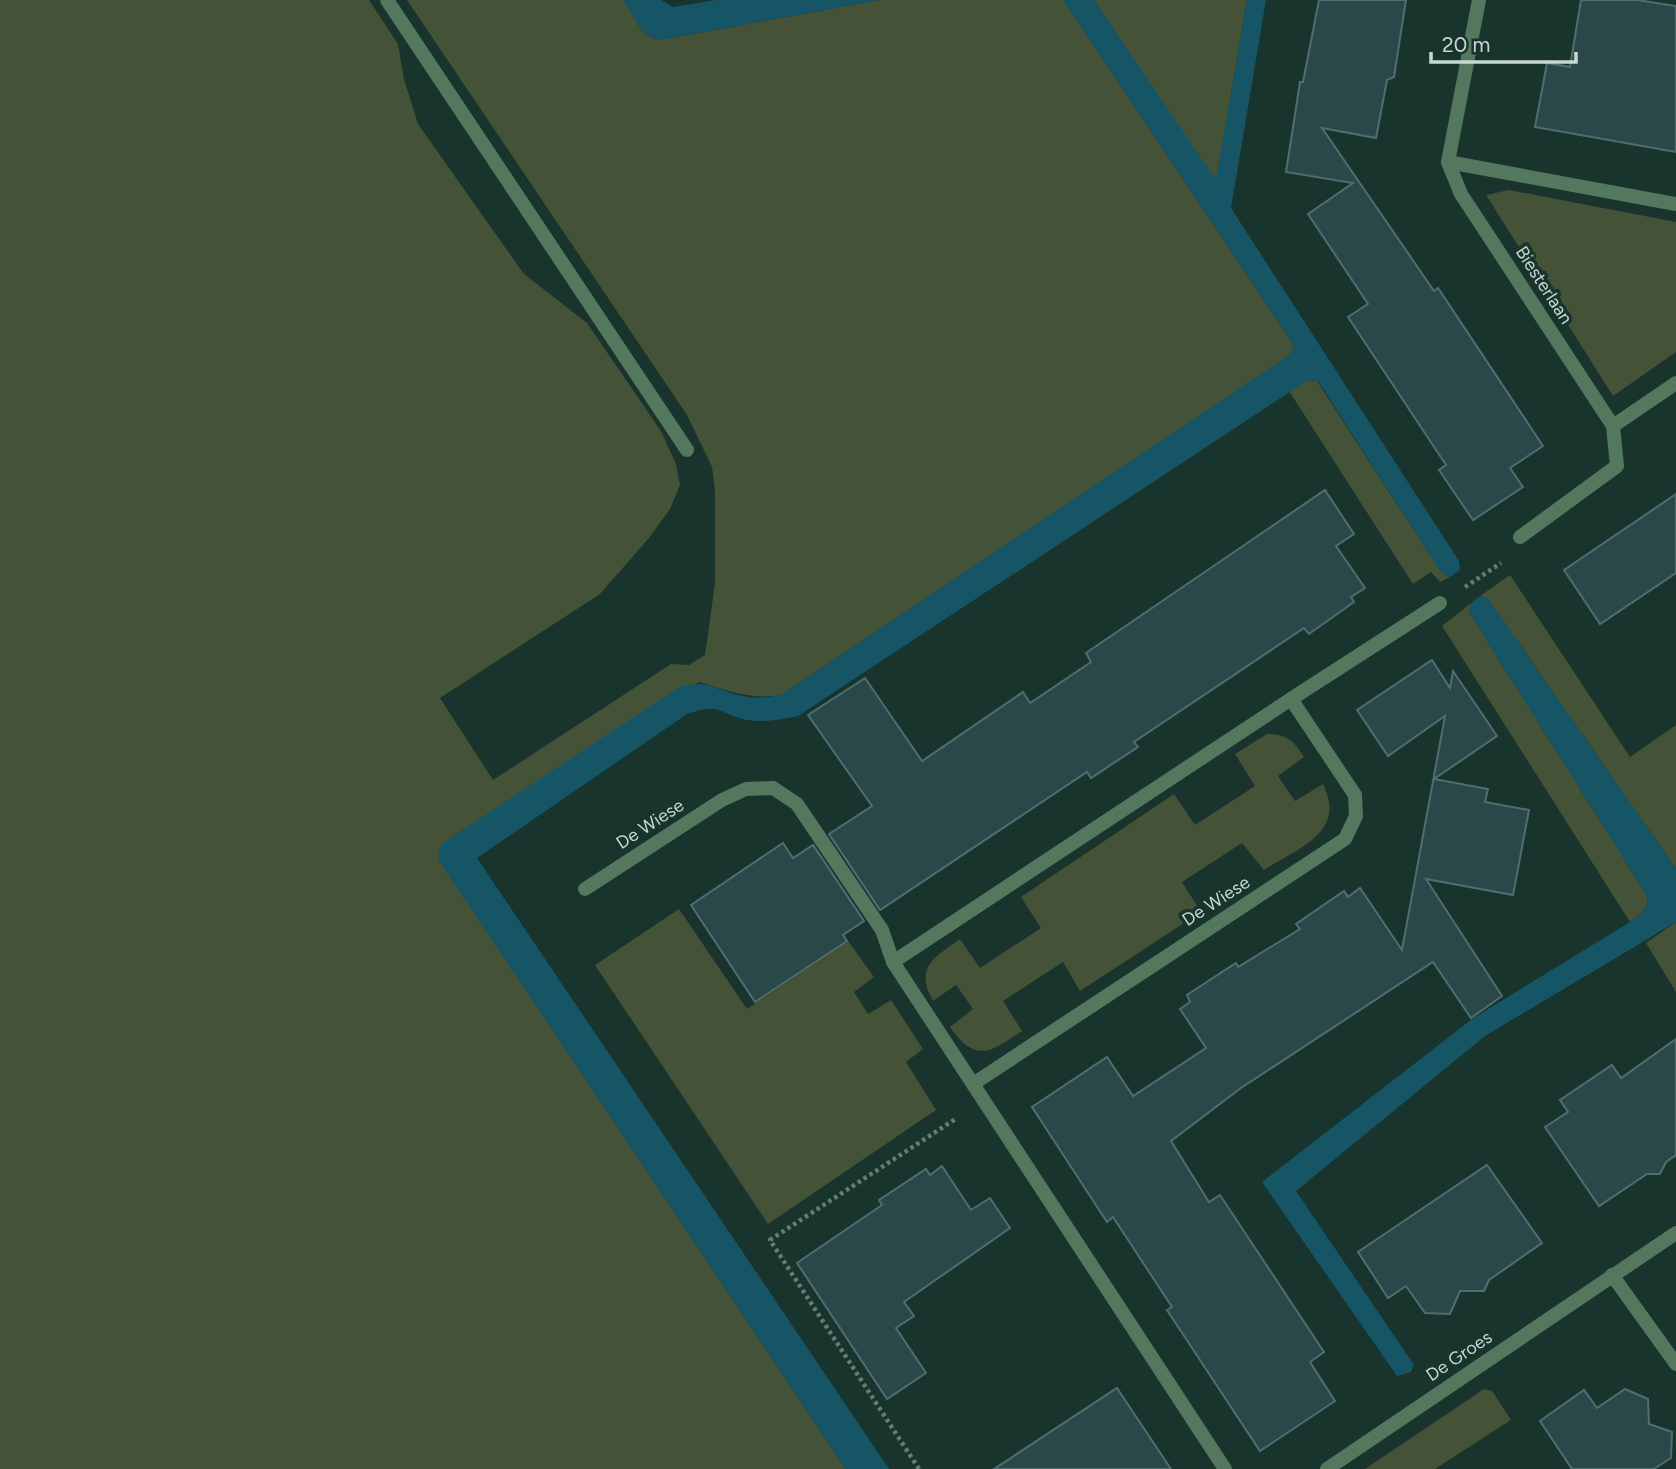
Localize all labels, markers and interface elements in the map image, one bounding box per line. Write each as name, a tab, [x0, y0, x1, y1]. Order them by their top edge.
scale bar	[1431, 21, 1576, 65]
text: 20 m	[1442, 32, 1490, 57]
street label: Biesterlaan	[1511, 242, 1577, 328]
street label: De Wiese	[612, 794, 688, 854]
street label: De Wiese	[1178, 871, 1254, 931]
street label: De Groes	[1422, 1326, 1496, 1386]

